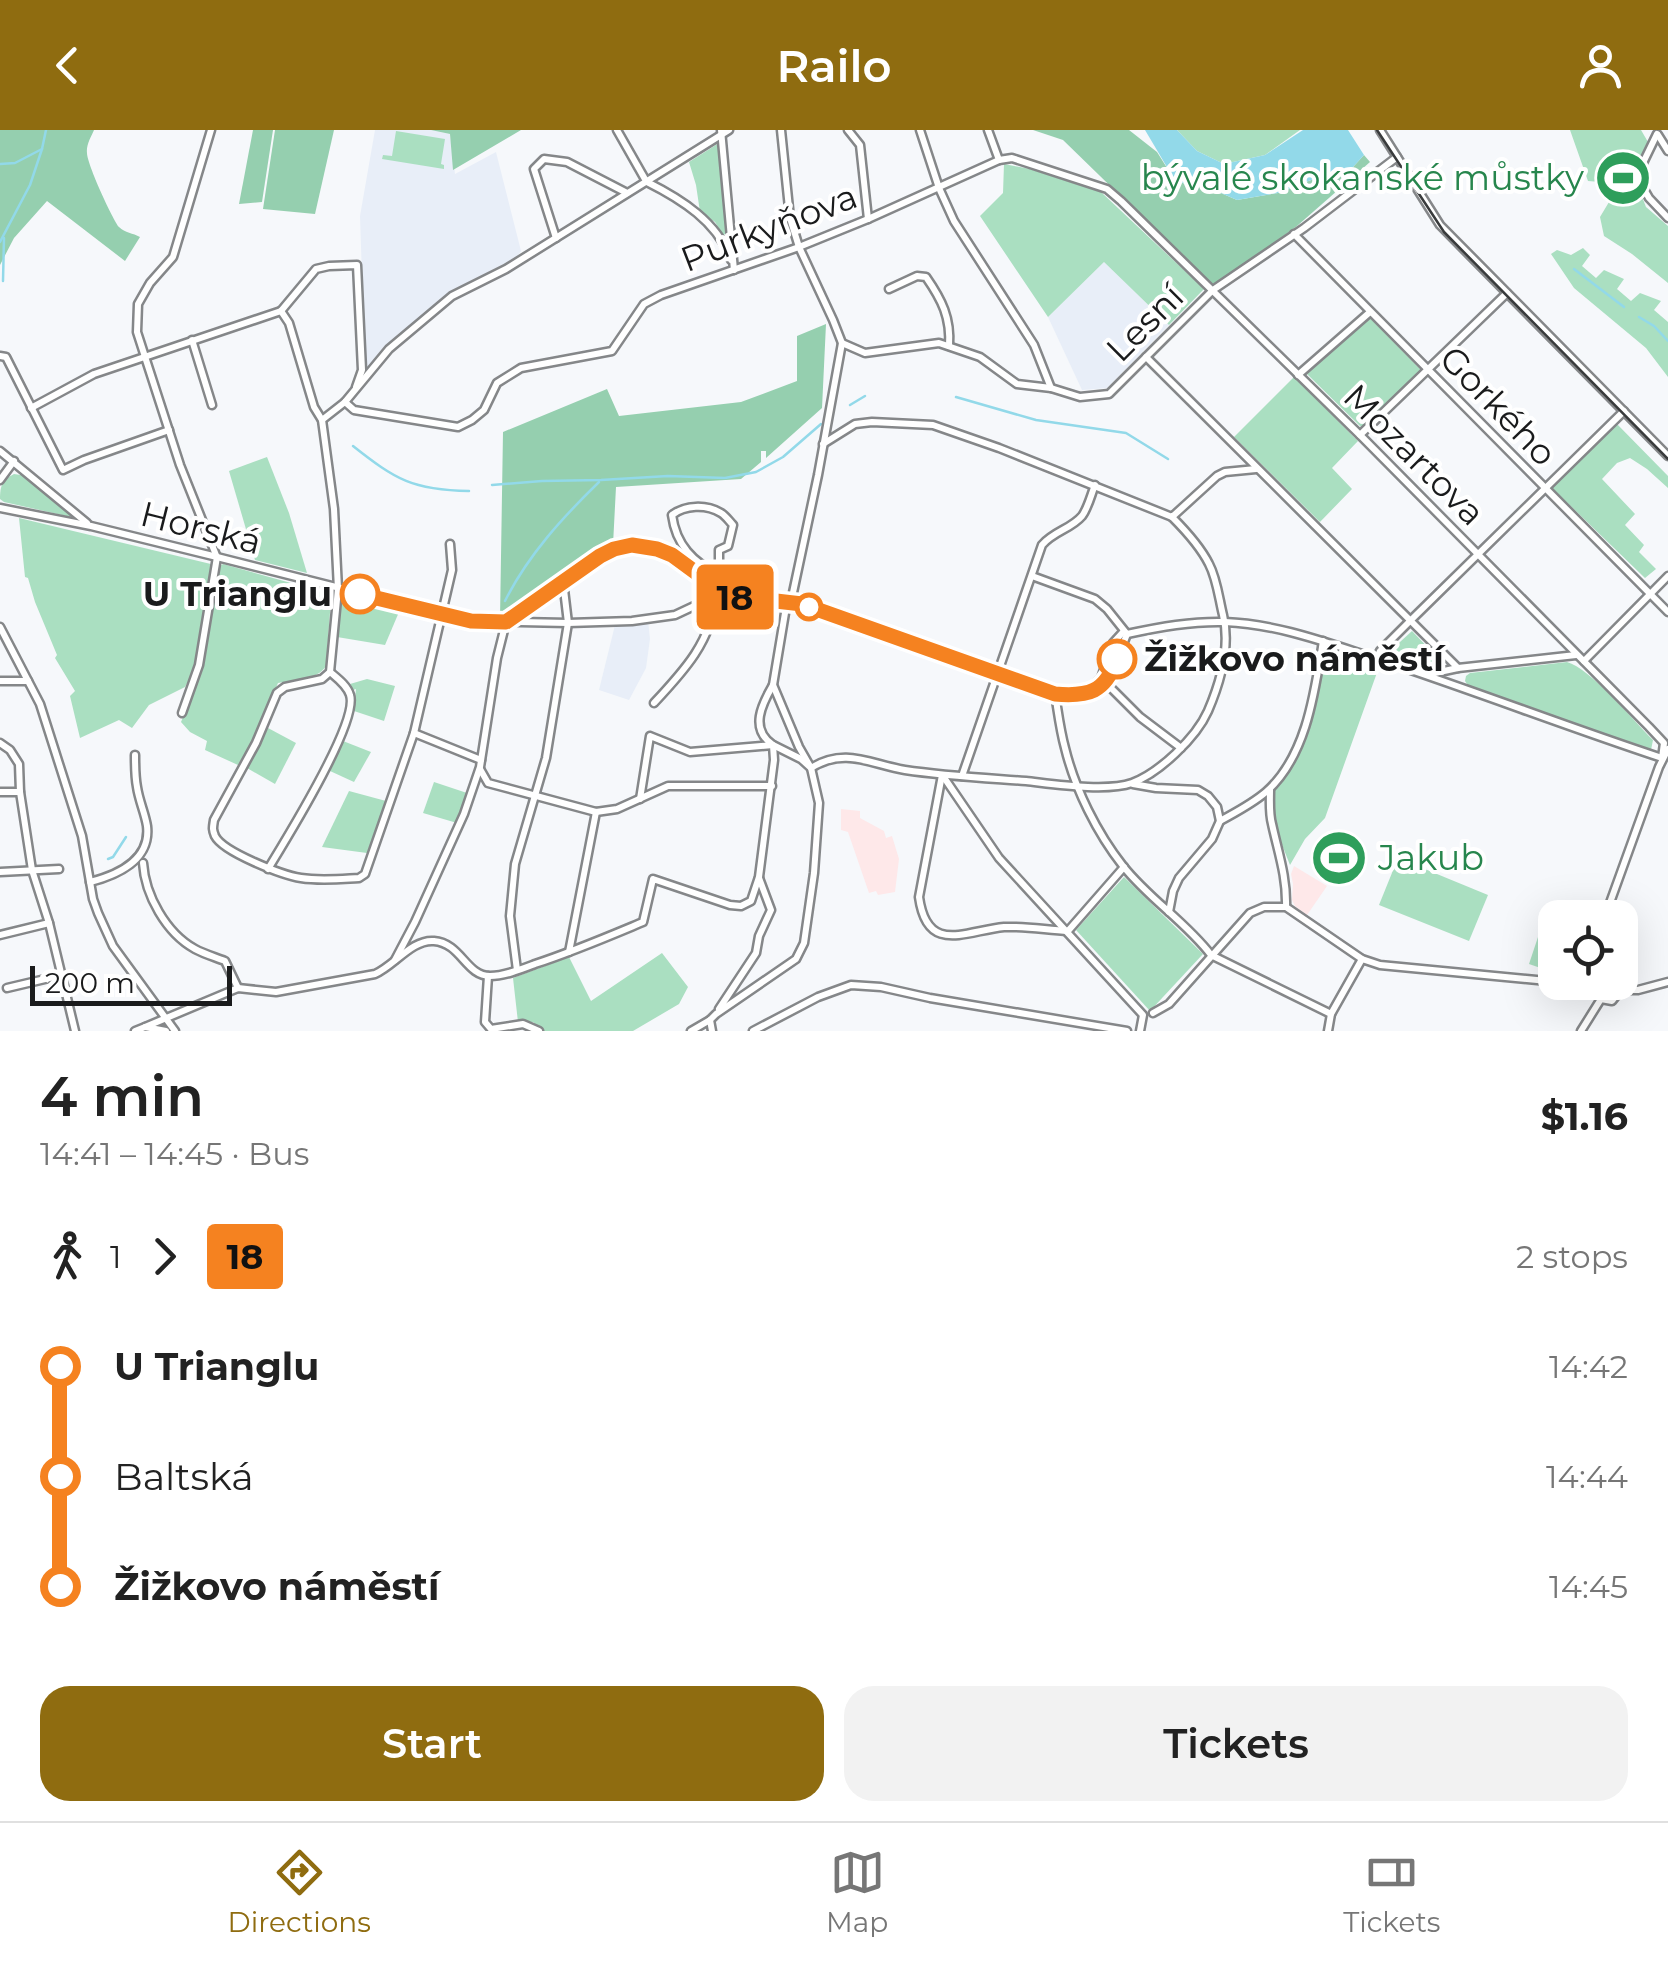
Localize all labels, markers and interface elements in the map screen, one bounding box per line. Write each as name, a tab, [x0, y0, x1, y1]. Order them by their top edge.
icon: back	[40, 38, 95, 93]
text: Railo	[776, 38, 892, 93]
icon: person	[1573, 38, 1628, 93]
sports icon: bývalé skokanské můstky	[1593, 148, 1653, 208]
place label: bývalé skokanské můstky	[1141, 156, 1584, 199]
street label: Purkyňova	[675, 174, 863, 281]
street label: Lesní	[1097, 274, 1193, 370]
street label: Gorkého	[1431, 337, 1566, 474]
street label: Mozartova	[1335, 375, 1494, 534]
street label: Horská	[136, 492, 266, 563]
line badge: 18	[690, 564, 780, 630]
place label: U Trianglu	[143, 572, 332, 615]
marker: U Trianglu	[341, 575, 379, 613]
text: 18	[717, 576, 753, 619]
unlabelled marker	[796, 594, 822, 620]
place label: Žižkovo náměstí	[1144, 637, 1446, 680]
marker: Žižkovo náměstí	[1098, 640, 1136, 678]
sports icon: Jakub	[1309, 828, 1369, 888]
place label: Jakub	[1377, 836, 1484, 879]
map controls	[1538, 900, 1638, 1000]
button: locate	[1538, 900, 1638, 1000]
scale bar	[30, 961, 232, 1006]
text: 200 m	[45, 966, 135, 1000]
text: 4 min	[40, 1063, 204, 1130]
text: $1.16	[1541, 1093, 1628, 1140]
text: 14:41 – 14:45 · Bus	[40, 1134, 309, 1173]
icon: walk	[40, 1229, 95, 1284]
icon: forward	[137, 1229, 192, 1284]
text: 18	[227, 1235, 263, 1278]
text: 1	[110, 1237, 122, 1276]
text: 2 stops	[1516, 1237, 1628, 1276]
text: U Trianglu	[114, 1343, 319, 1390]
text: 14:42	[1549, 1347, 1628, 1386]
text: Baltská	[114, 1453, 254, 1500]
text: 14:44	[1546, 1457, 1628, 1496]
text: Žižkovo náměstí	[114, 1563, 440, 1610]
text: 14:45	[1549, 1567, 1628, 1606]
button: Start	[40, 1686, 824, 1801]
button: Tickets	[844, 1686, 1628, 1801]
tab: Directions	[228, 1845, 371, 1939]
tab: Map	[826, 1845, 888, 1939]
tab: Tickets	[1343, 1845, 1440, 1939]

